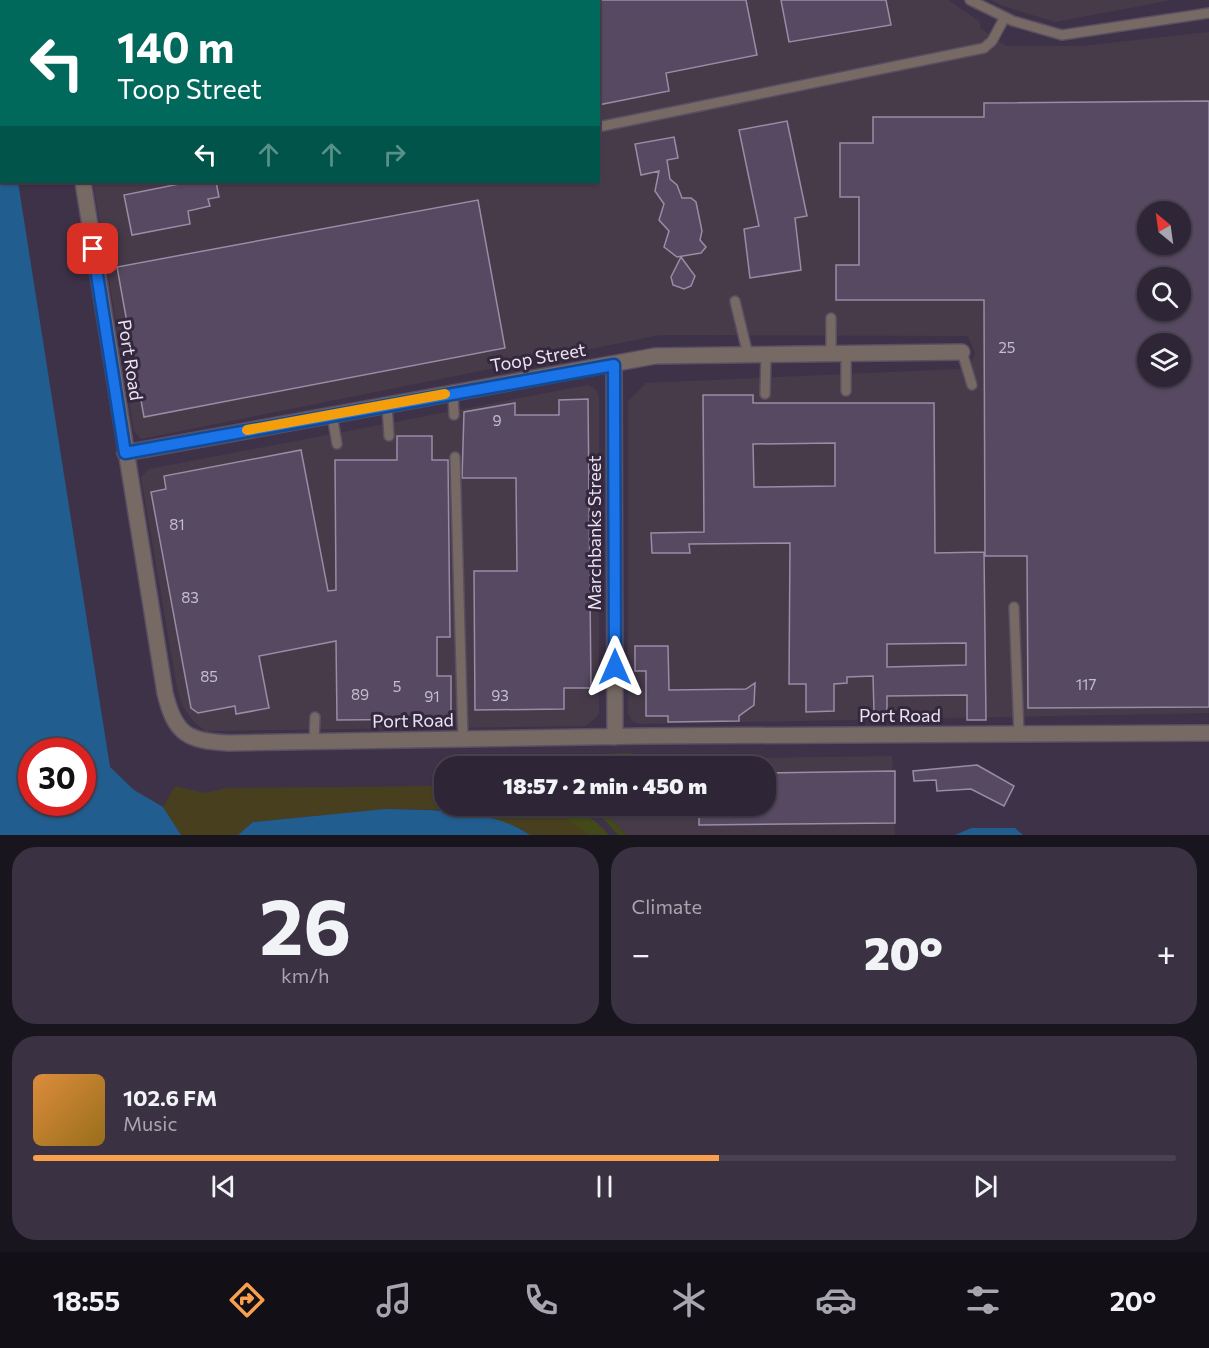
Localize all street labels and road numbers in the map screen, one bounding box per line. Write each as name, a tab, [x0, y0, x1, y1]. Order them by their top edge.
street label: Port Road	[114, 318, 148, 402]
street label: Toop Street	[488, 338, 587, 376]
street label: Marchbanks Street	[583, 455, 605, 611]
street label: Port Road	[859, 704, 941, 726]
street label: Port Road	[372, 708, 454, 732]

